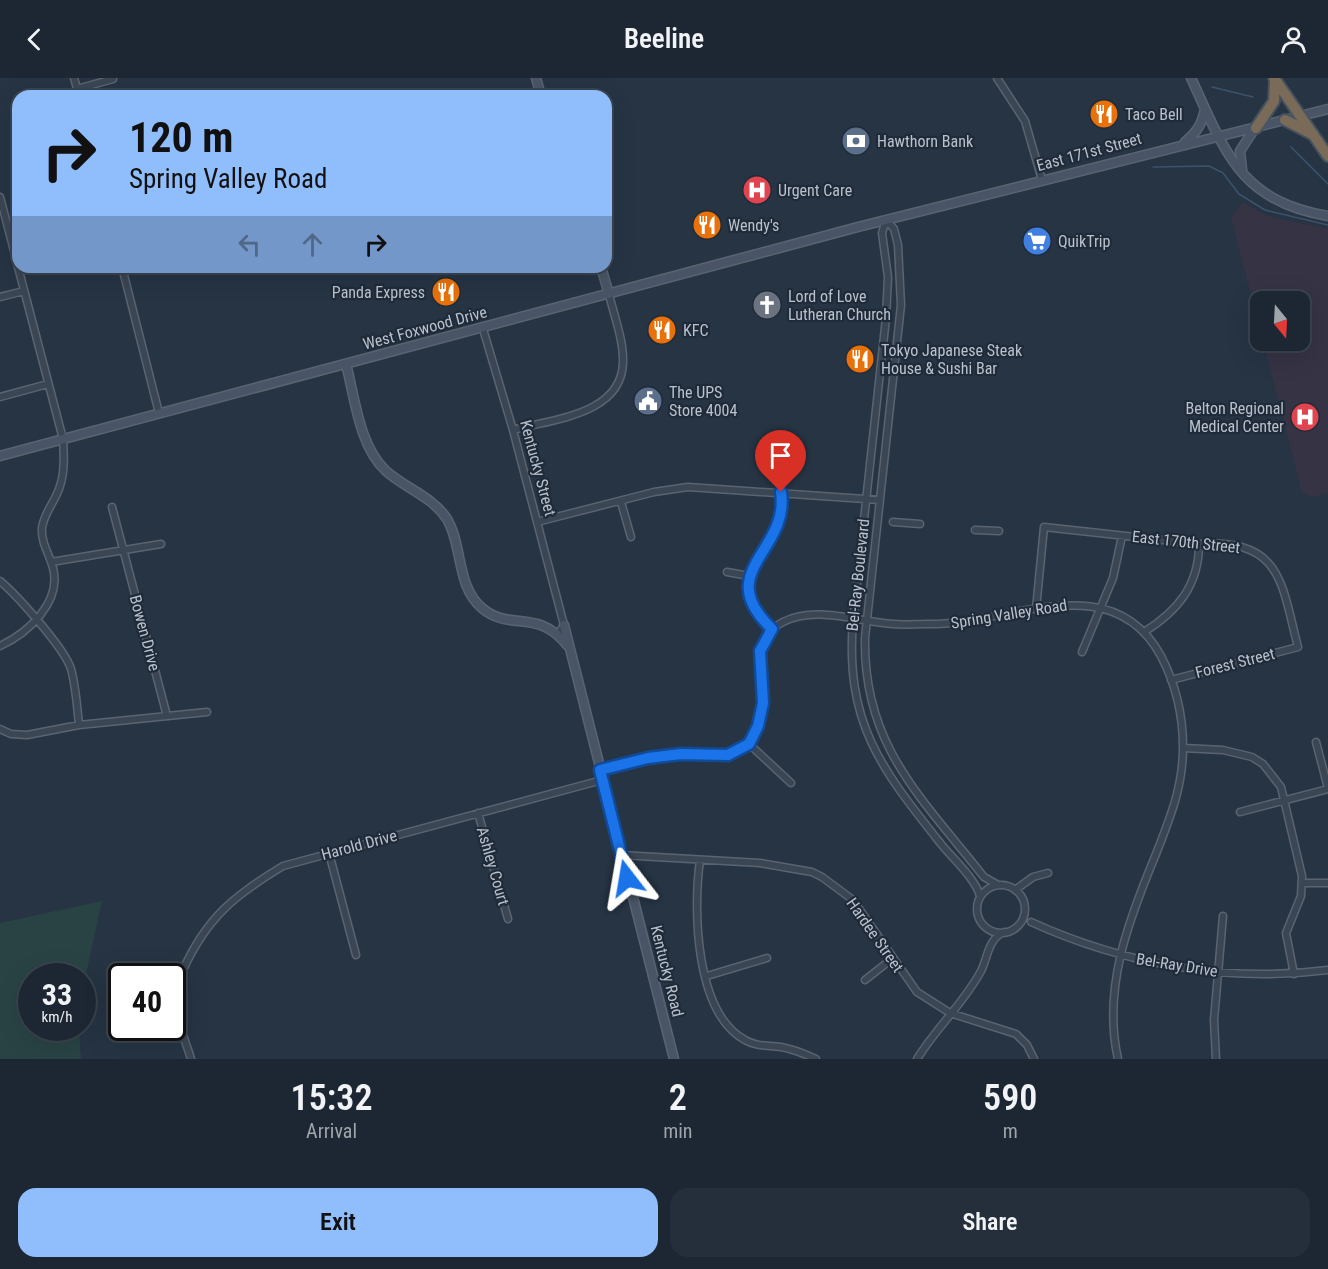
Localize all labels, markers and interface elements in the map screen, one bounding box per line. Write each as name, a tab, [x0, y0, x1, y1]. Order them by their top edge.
icon: back	[18, 23, 51, 56]
text: Beeline	[624, 23, 704, 55]
icon: person	[1277, 23, 1310, 56]
restaurant icon: Taco Bell	[1088, 98, 1120, 130]
place label: Taco Bell	[1125, 105, 1183, 124]
text: 120 m	[129, 113, 234, 162]
icon: right	[30, 114, 108, 192]
bank icon: Hawthorn Bank	[840, 125, 872, 157]
street label: East 171st Street	[1034, 129, 1144, 175]
place label: Hawthorn Bank	[877, 132, 974, 151]
text: Spring Valley Road	[129, 163, 327, 195]
hospital icon: Urgent Care	[741, 174, 773, 206]
place label: Urgent Care	[778, 181, 852, 200]
restaurant icon: Wendy's	[691, 209, 723, 241]
place label: Wendy's	[728, 216, 779, 235]
supermarket icon: QuikTrip	[1021, 225, 1053, 257]
icon: left	[233, 228, 266, 261]
icon: ahead	[296, 228, 329, 261]
icon: right	[359, 228, 392, 261]
place label: QuikTrip	[1058, 232, 1111, 251]
restaurant icon: Panda Express	[430, 276, 462, 308]
place label: Panda Express	[332, 283, 425, 302]
place label: Lord of Love Lutheran Church	[788, 287, 891, 324]
church icon: Lord of Love Lutheran Church	[751, 289, 783, 321]
north arrow	[1250, 291, 1310, 351]
map controls	[1250, 291, 1310, 351]
street label: West Foxwood Drive	[361, 302, 489, 354]
restaurant icon: KFC	[646, 314, 678, 346]
place label: KFC	[683, 321, 709, 340]
place label: Tokyo Japanese Steak House & Sushi Bar	[881, 341, 1023, 378]
restaurant icon: Tokyo Japanese Steak House & Sushi Bar	[844, 343, 876, 375]
place label: The UPS Store 4004	[669, 383, 738, 420]
public building icon: The UPS Store 4004	[632, 385, 664, 417]
place label: Belton Regional Medical Center	[1185, 399, 1284, 436]
hospital icon: Belton Regional Medical Center	[1289, 401, 1321, 433]
street label: Kentucky Street	[516, 418, 560, 518]
pin	[755, 430, 806, 492]
icon: arrive	[764, 439, 797, 472]
street label: Bel-Ray Boulevard	[843, 518, 873, 632]
street label: East 170th Street	[1131, 527, 1241, 557]
street label: Bowen Drive	[126, 593, 164, 673]
street label: Spring Valley Road	[949, 595, 1069, 633]
street label: Forest Street	[1193, 644, 1277, 682]
street label: Ashley Court	[473, 825, 513, 908]
street label: Harold Drive	[319, 826, 399, 864]
position arrow	[595, 846, 659, 910]
street label: Hardee Street	[842, 894, 908, 976]
street label: Kentucky Road	[646, 923, 688, 1019]
street label: Bel-Ray Drive	[1135, 949, 1219, 981]
speed limit sign: 40	[108, 963, 186, 1041]
text: 33	[42, 977, 72, 1012]
text: km/h	[42, 1008, 72, 1026]
text: 15:32	[291, 1077, 373, 1119]
text: 2	[669, 1077, 687, 1119]
text: 590	[983, 1077, 1037, 1119]
text: Arrival	[306, 1119, 357, 1143]
text: min	[663, 1119, 692, 1143]
text: m	[1003, 1119, 1018, 1143]
button: Exit	[18, 1188, 658, 1257]
button: Share	[670, 1188, 1310, 1257]

